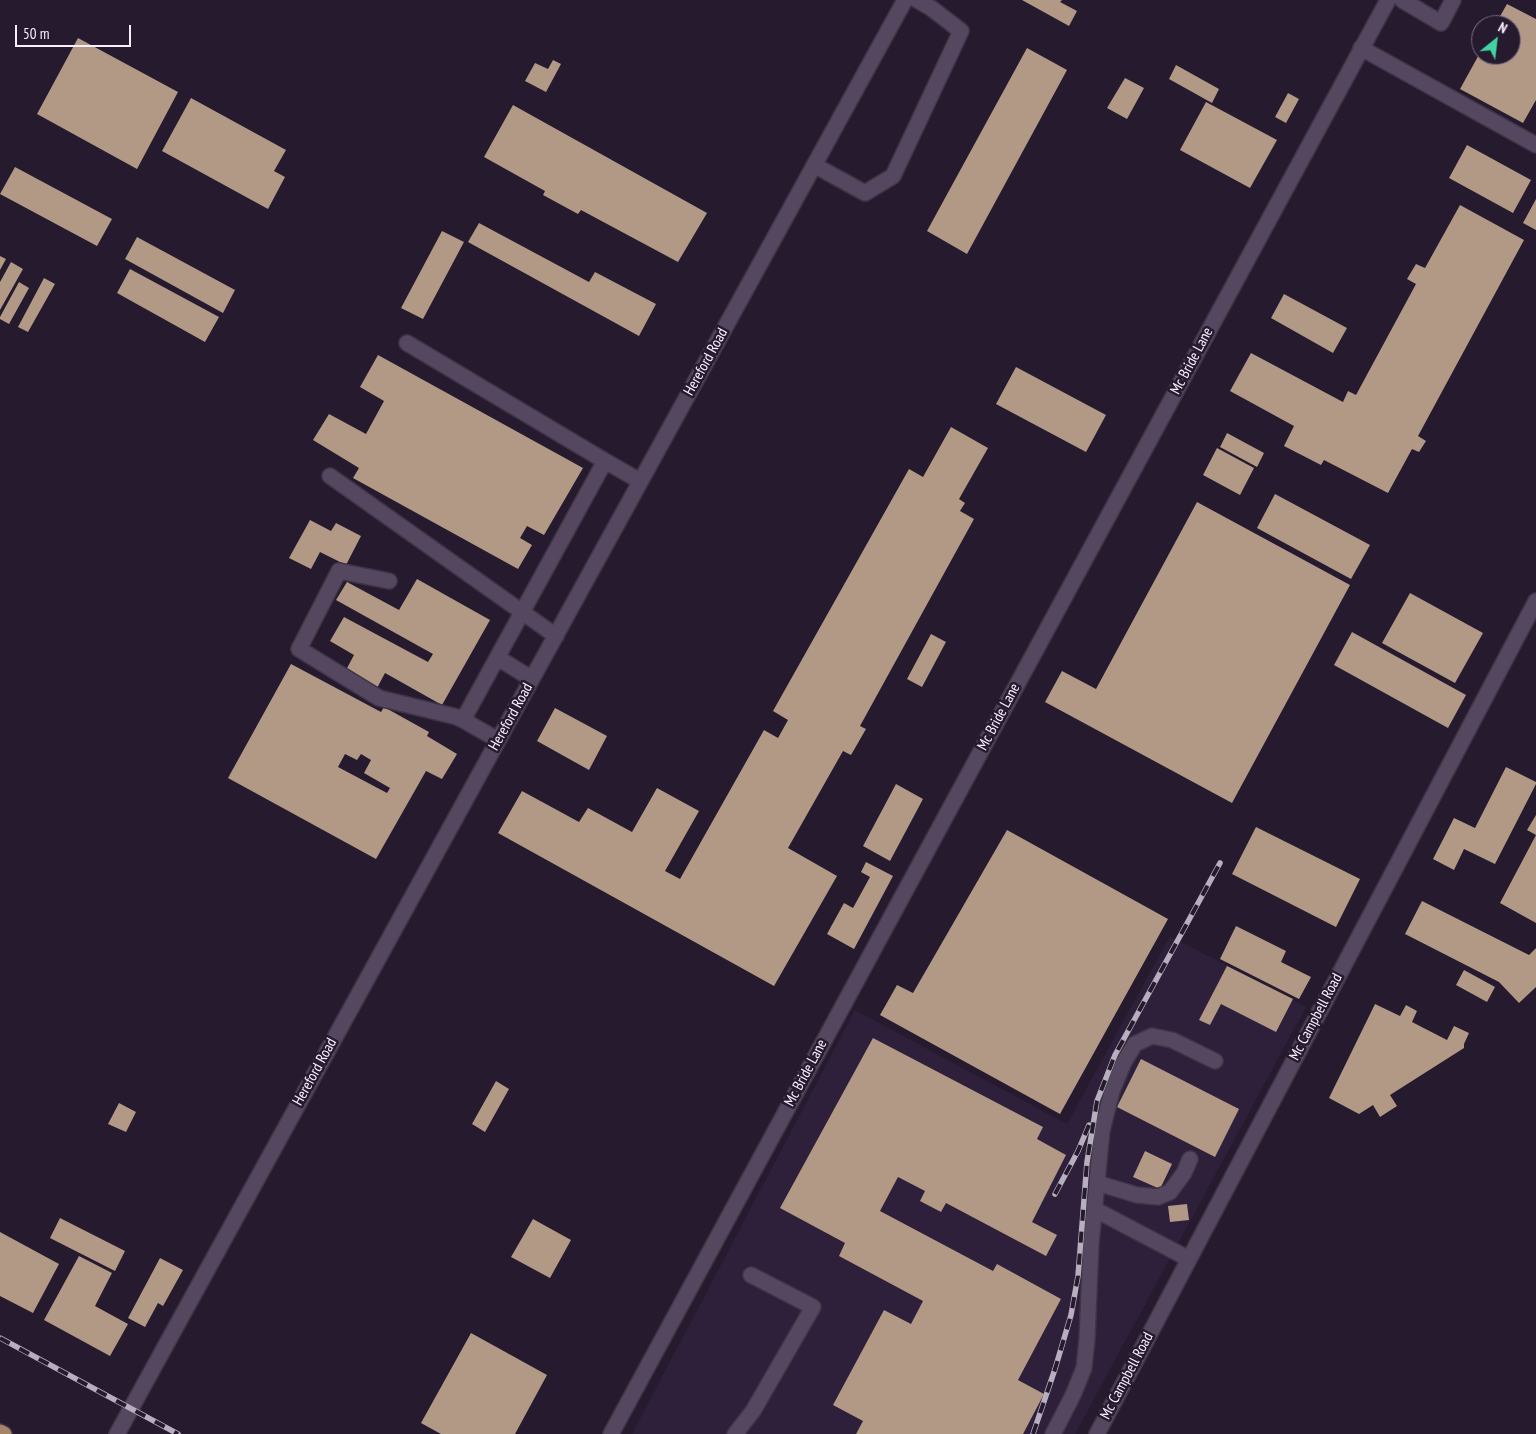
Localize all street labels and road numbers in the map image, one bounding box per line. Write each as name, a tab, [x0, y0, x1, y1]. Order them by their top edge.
street label: Mc Bride Lane	[1167, 324, 1217, 398]
street label: Hereford Road	[680, 325, 732, 399]
street label: Hereford Road	[485, 680, 537, 754]
street label: Mc Bride Lane	[974, 680, 1024, 754]
street label: Mc Campbell Road	[1286, 971, 1346, 1063]
street label: Hereford Road	[289, 1035, 341, 1109]
street label: Mc Bride Lane	[781, 1036, 831, 1110]
street label: Mc Campbell Road	[1097, 1330, 1157, 1422]

